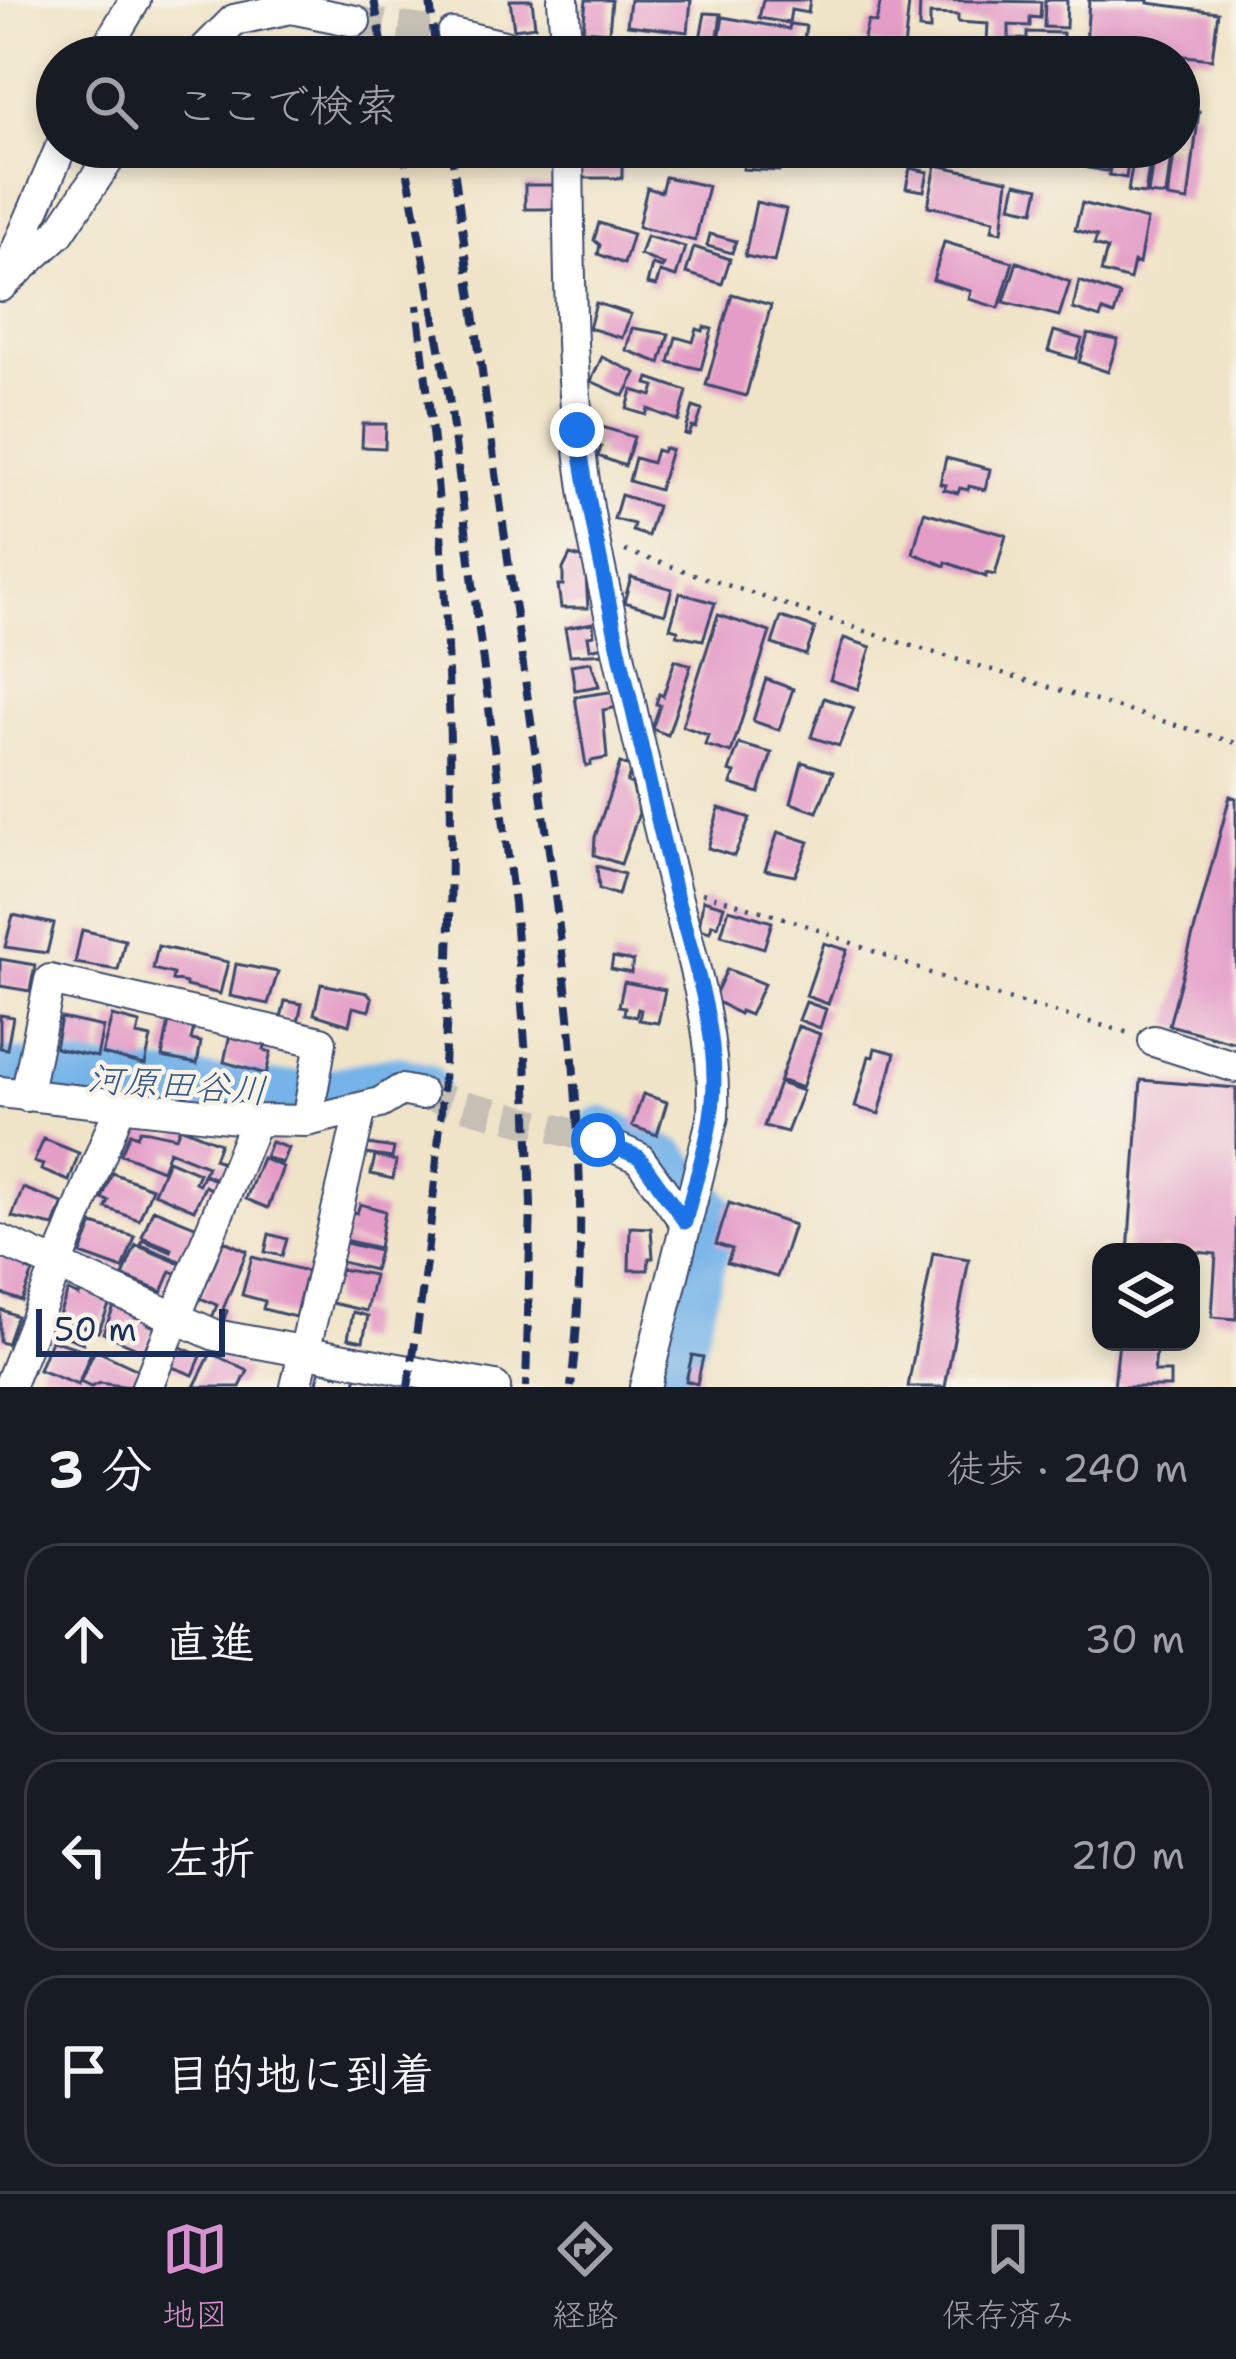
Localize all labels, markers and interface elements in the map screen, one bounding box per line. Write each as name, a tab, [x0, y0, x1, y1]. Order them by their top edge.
search box	[36, 36, 1200, 168]
icon: search	[78, 69, 144, 135]
text: ここで検索	[174, 75, 399, 135]
route end	[550, 403, 604, 457]
water label: 河原田谷川	[85, 1054, 268, 1115]
route start	[571, 1113, 625, 1167]
map controls	[1092, 1243, 1200, 1351]
button: layers	[1092, 1243, 1200, 1351]
scale bar	[36, 1303, 225, 1356]
text: 50 m	[54, 1307, 137, 1352]
text: 3 分	[48, 1435, 152, 1503]
text: 徒歩 · 240 m	[946, 1442, 1188, 1494]
icon: ahead	[51, 1606, 117, 1672]
text: 直進	[165, 1612, 255, 1672]
text: 30 m	[1084, 1613, 1185, 1665]
icon: left	[51, 1822, 117, 1888]
text: 左折	[165, 1828, 255, 1888]
text: 210 m	[1070, 1829, 1185, 1881]
icon: arrive	[51, 2038, 117, 2104]
text: 目的地に到着	[165, 2044, 435, 2104]
tab: 地図	[162, 2216, 228, 2337]
tab: 経路	[552, 2216, 618, 2337]
tab: 保存済み	[942, 2216, 1074, 2337]

